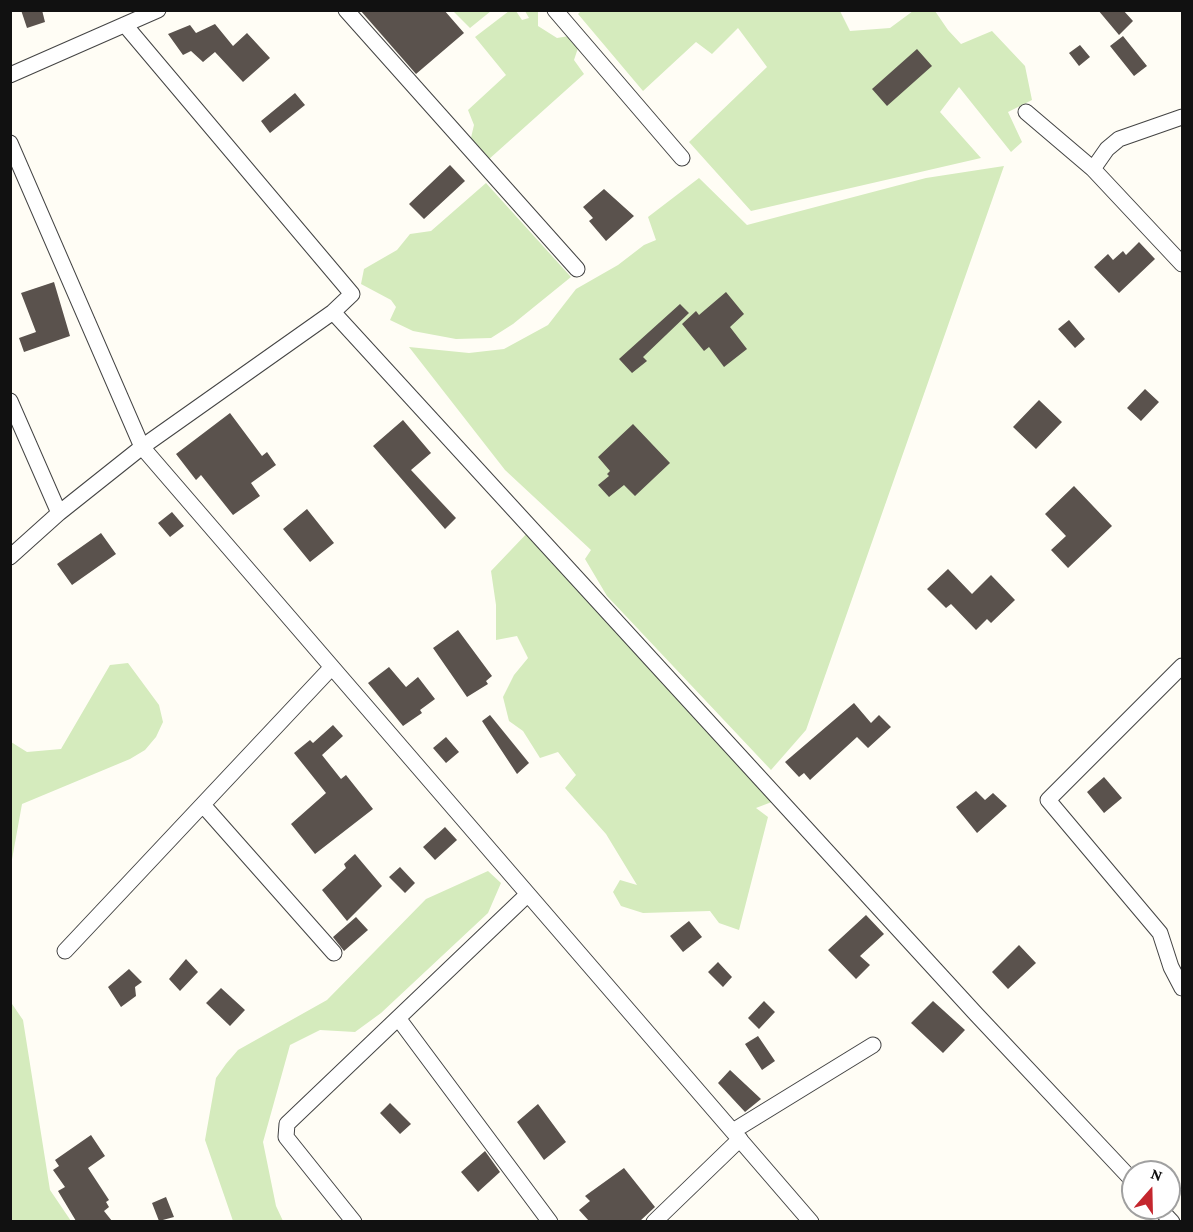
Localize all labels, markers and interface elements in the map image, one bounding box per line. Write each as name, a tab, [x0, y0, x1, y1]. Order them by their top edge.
north arrow	[1121, 1160, 1181, 1220]
text: N	[1149, 1165, 1165, 1184]

